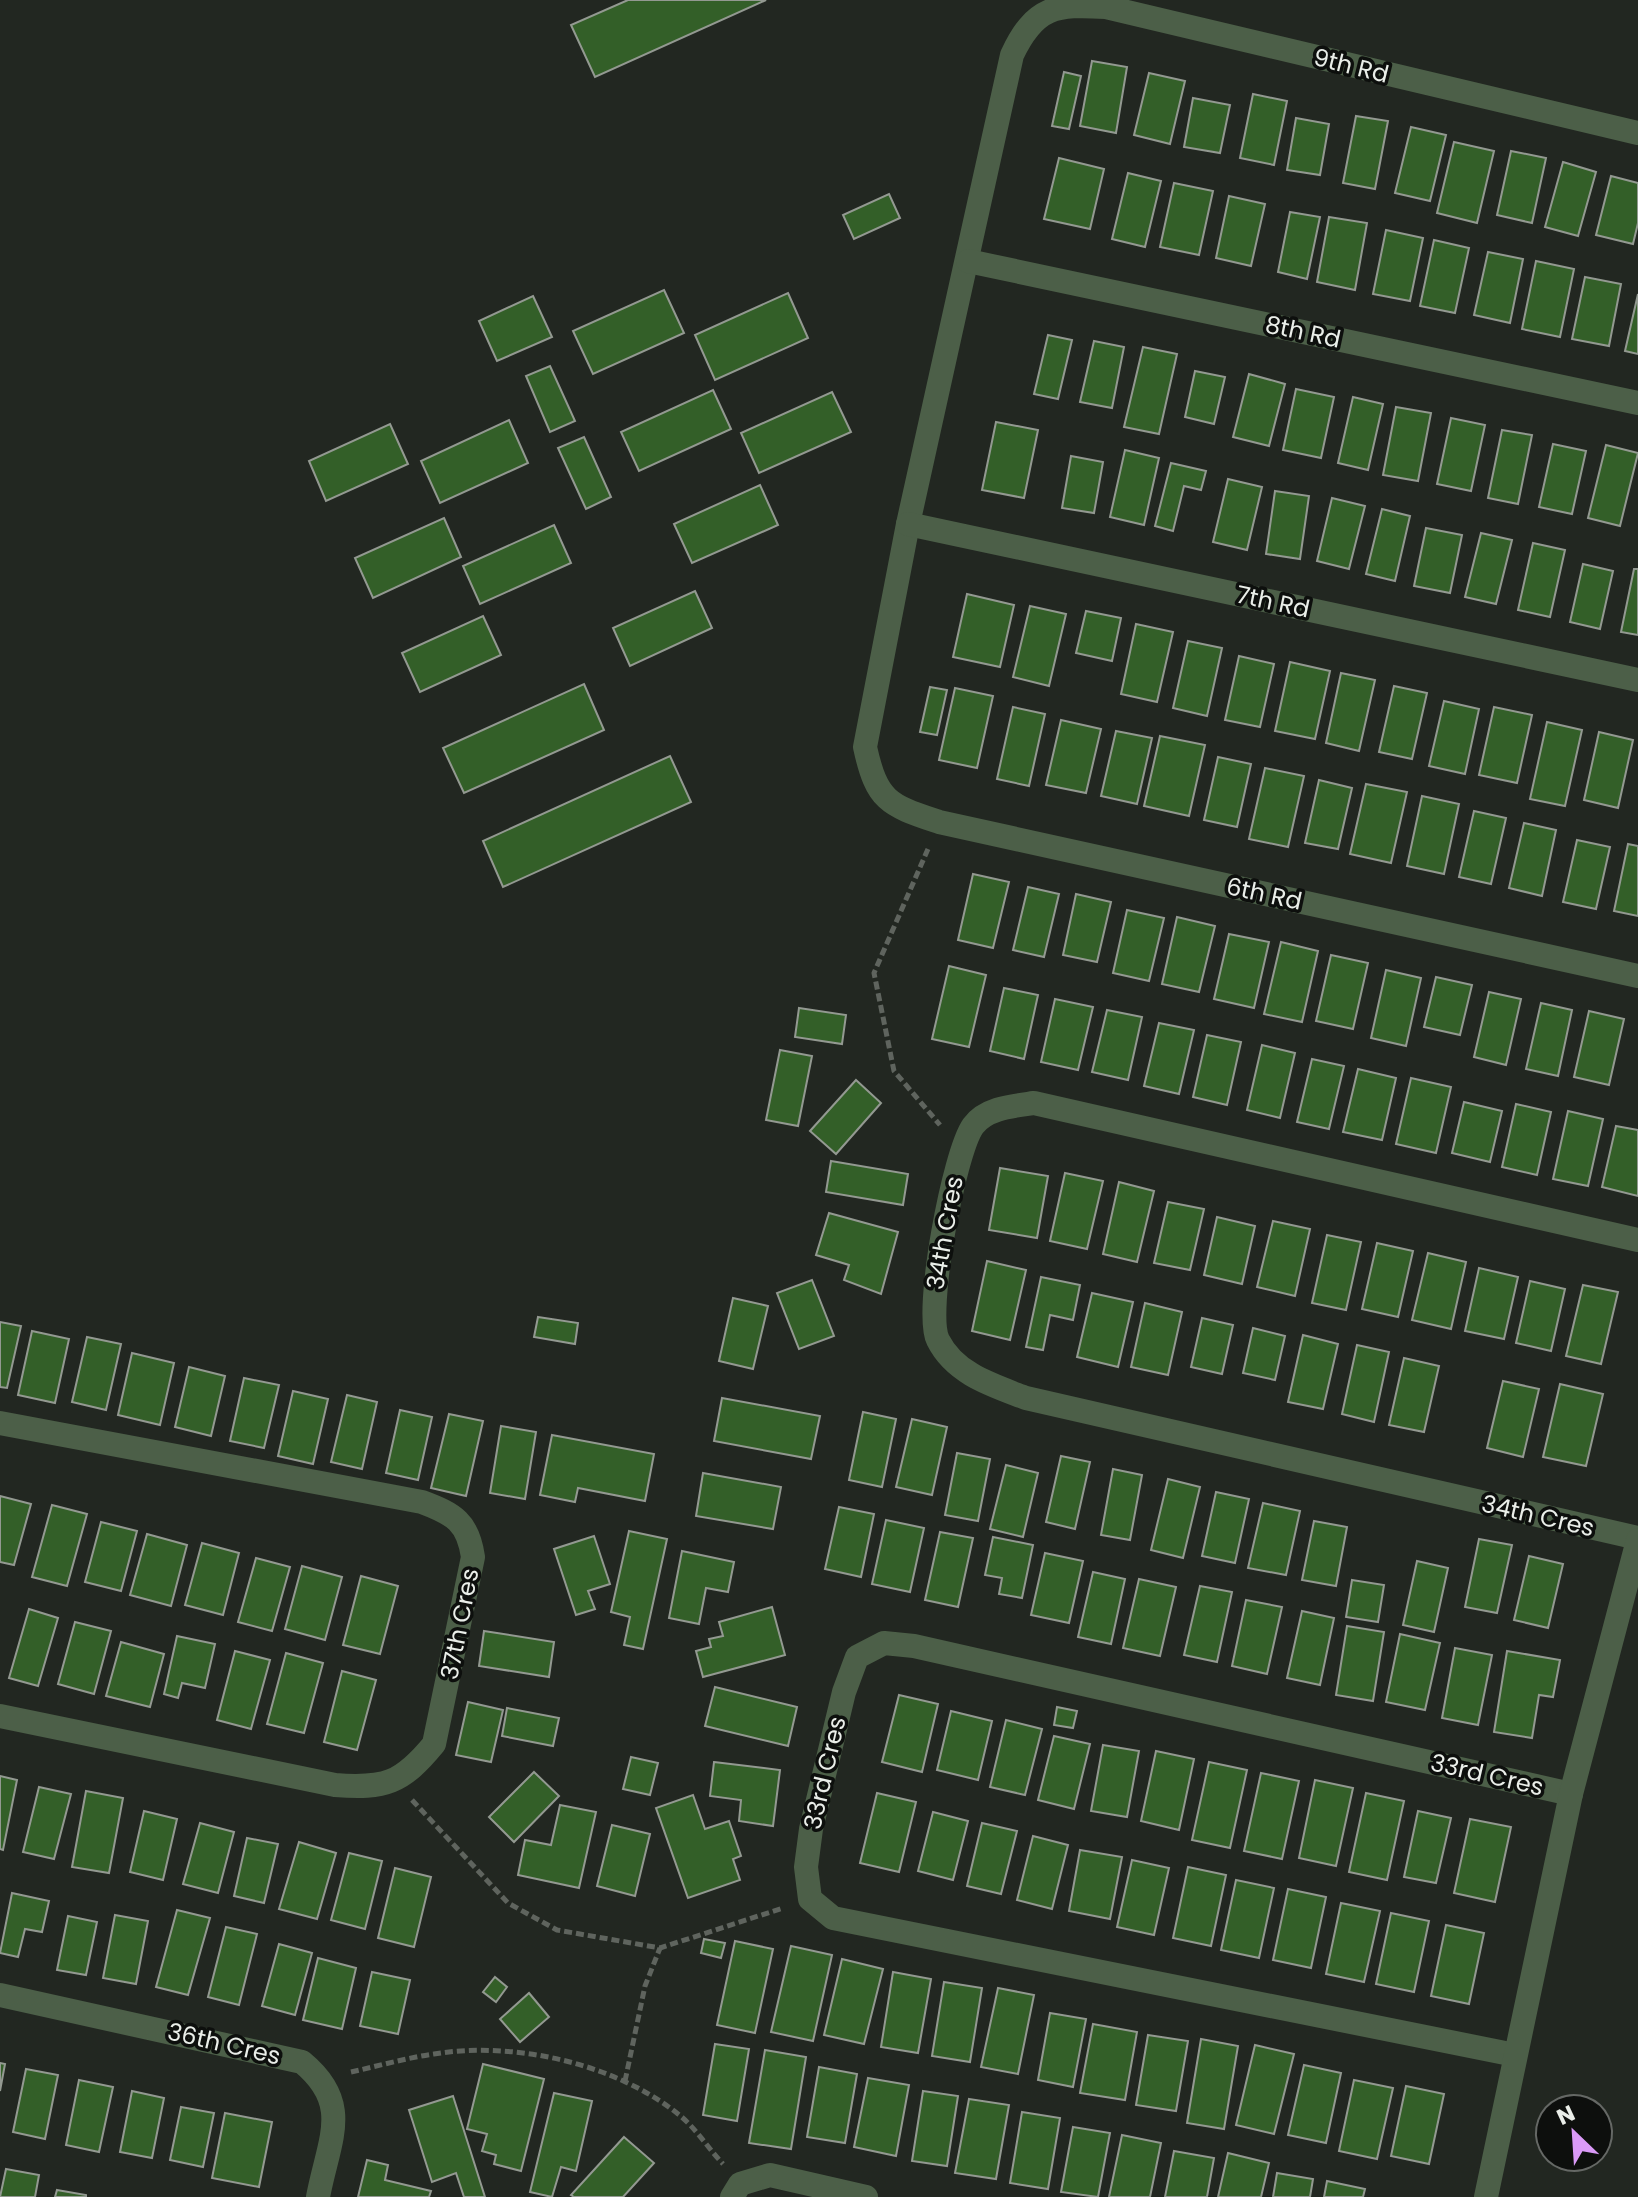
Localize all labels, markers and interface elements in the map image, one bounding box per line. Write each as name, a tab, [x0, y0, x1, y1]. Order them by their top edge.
street label: 9th Rd	[1310, 40, 1392, 91]
street label: 8th Rd	[1262, 307, 1344, 356]
street label: 7th Rd	[1233, 578, 1313, 625]
street label: 6th Rd	[1223, 869, 1305, 918]
street label: 34th Cres	[918, 1174, 971, 1292]
street label: 34th Cres	[1479, 1487, 1598, 1544]
street label: 37th Cres	[433, 1565, 486, 1682]
street label: 33rd Cres	[796, 1713, 853, 1833]
street label: 33rd Cres	[1427, 1746, 1547, 1803]
street label: 36th Cres	[164, 2015, 284, 2073]
north arrow	[1534, 2093, 1614, 2173]
text: N	[1552, 2098, 1580, 2133]

